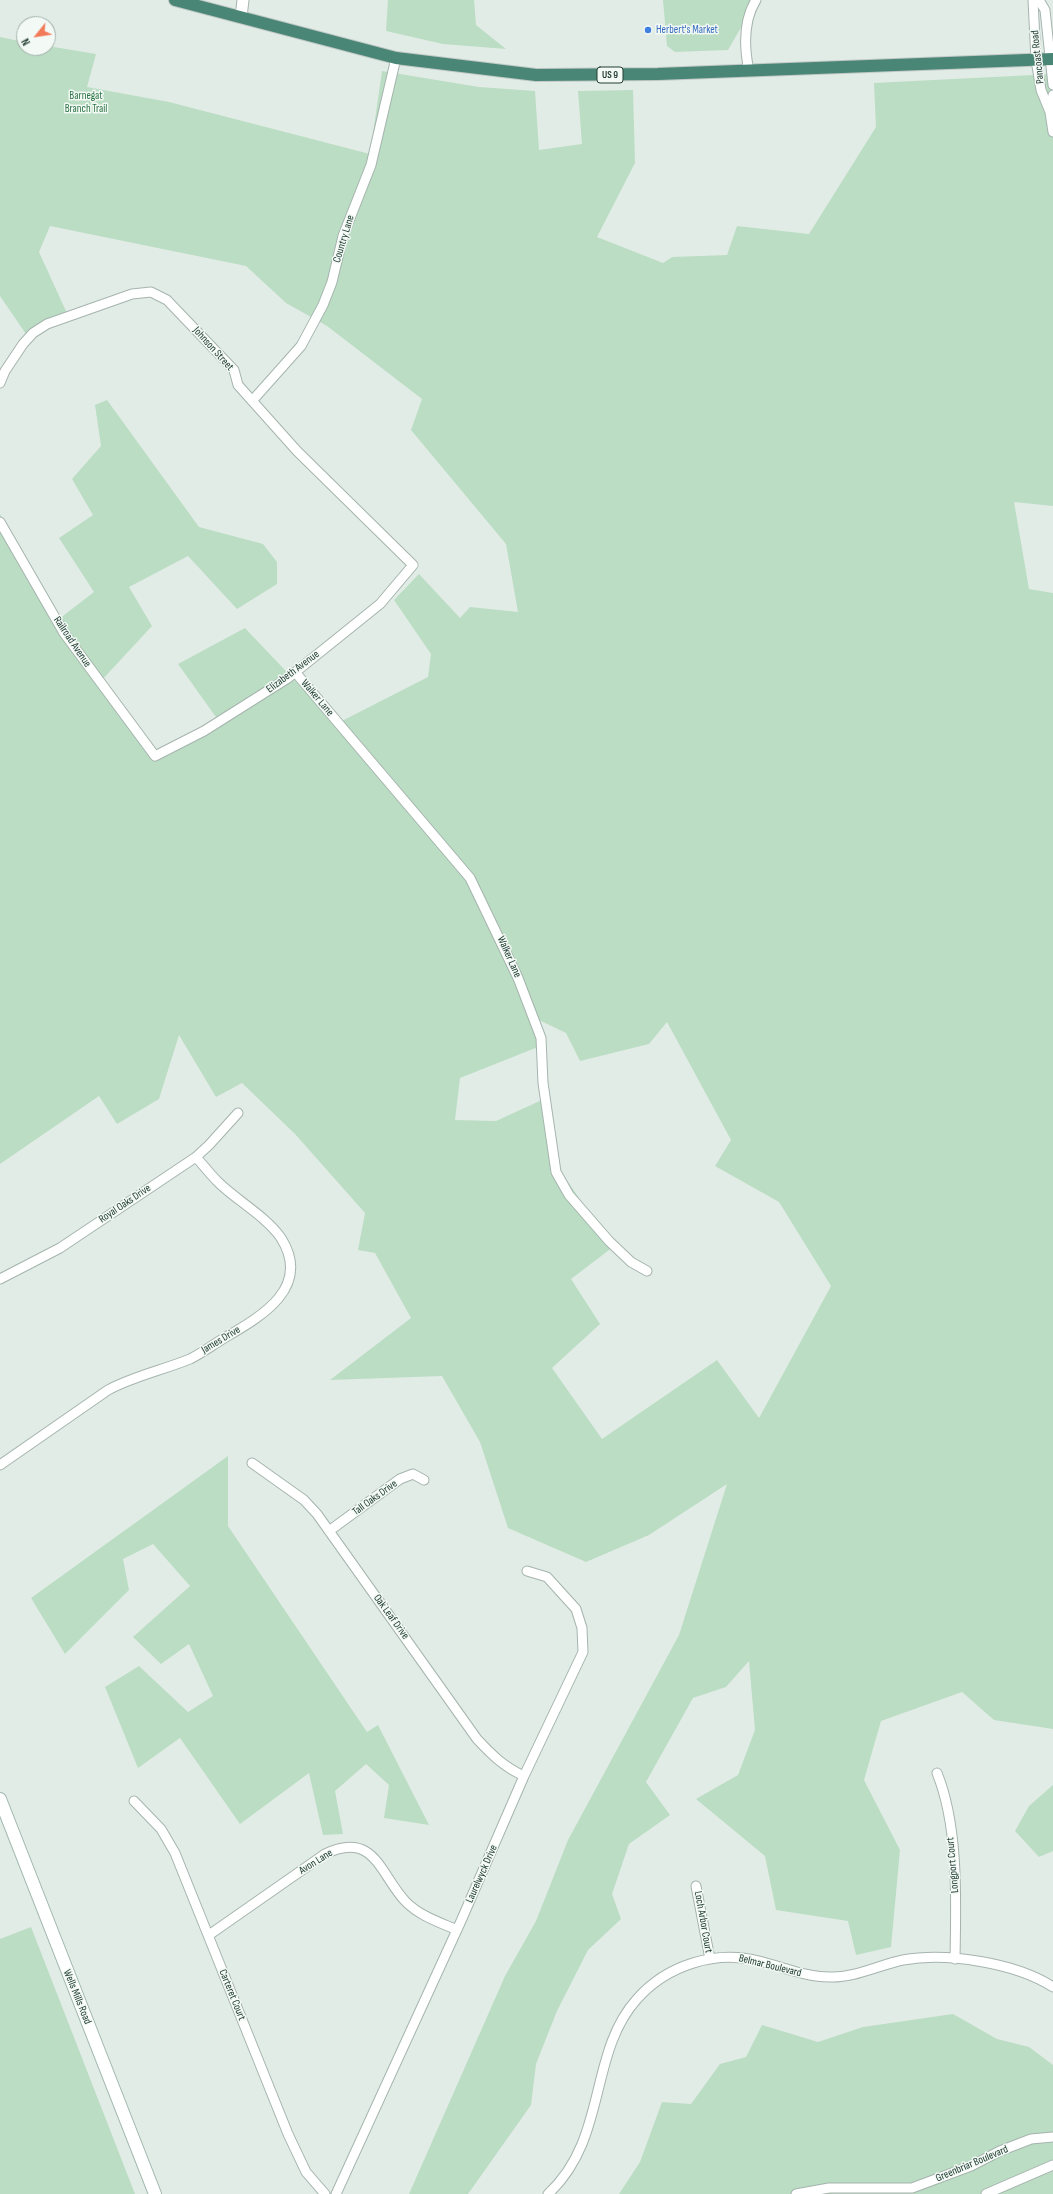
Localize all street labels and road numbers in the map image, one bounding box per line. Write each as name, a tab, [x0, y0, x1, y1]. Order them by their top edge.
street label: Pancoast Road	[1029, 29, 1047, 85]
road number: US 9	[597, 67, 623, 83]
street label: Country Lane	[330, 214, 358, 264]
street label: Johnson Street	[190, 324, 236, 374]
street label: Railroad Avenue	[50, 614, 94, 670]
street label: Elizabeth Avenue	[264, 648, 322, 696]
street label: Walker Lane	[298, 677, 336, 719]
street label: Walker Lane	[494, 934, 524, 980]
street label: Royal Oaks Drive	[96, 1182, 154, 1226]
street label: James Drive	[199, 1323, 243, 1357]
street label: Tall Oaks Drive	[350, 1477, 400, 1519]
street label: Oak Leaf Drive	[370, 1592, 412, 1642]
street label: Longport Court	[944, 1836, 962, 1894]
street label: Laurelwyck Drive	[463, 1843, 501, 1905]
street label: Avon Lane	[297, 1847, 335, 1877]
street label: Loch Arbor Court	[691, 1890, 715, 1954]
street label: Belmar Boulevard	[737, 1952, 803, 1980]
street label: Wells Mills Road	[60, 1968, 94, 2026]
street label: Carteret Court	[216, 1968, 248, 2022]
street label: Greenbriar Boulevard	[934, 2143, 1010, 2185]

